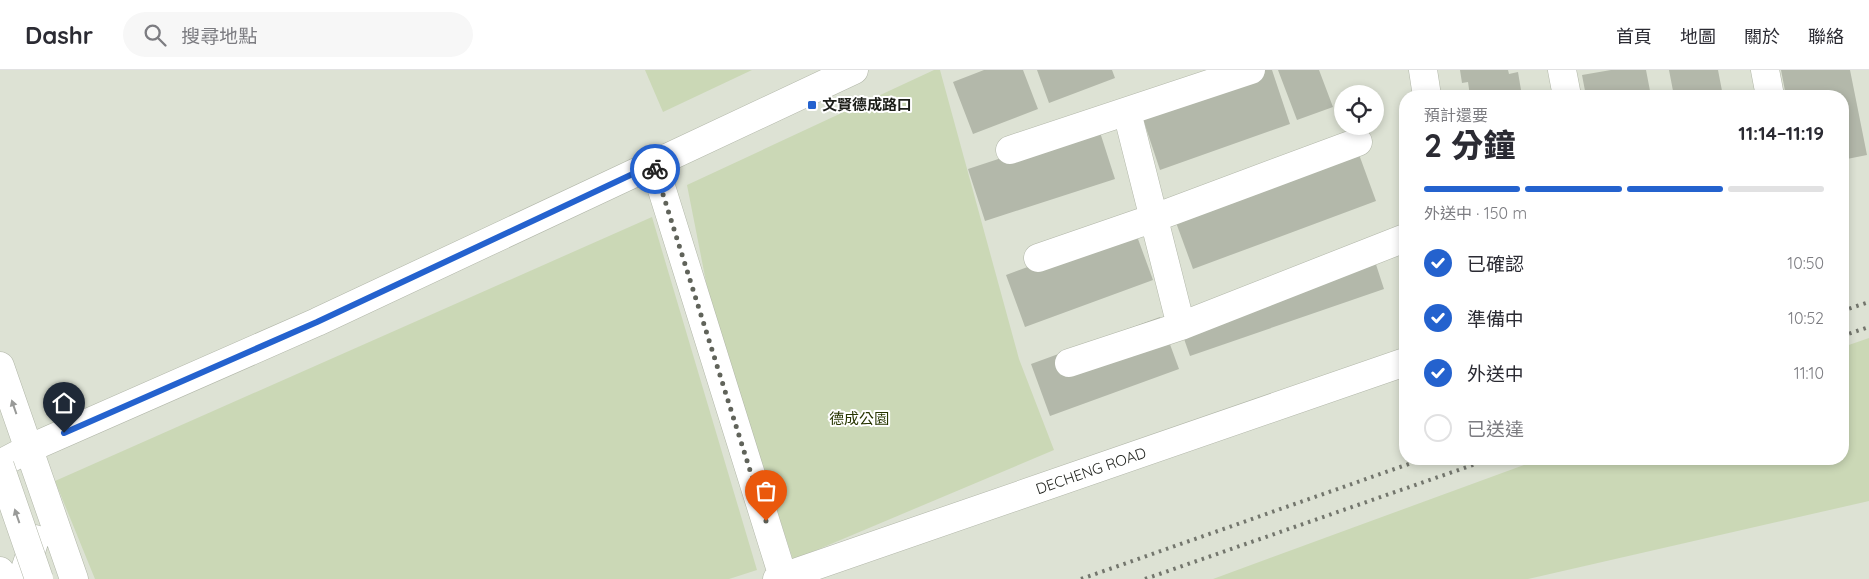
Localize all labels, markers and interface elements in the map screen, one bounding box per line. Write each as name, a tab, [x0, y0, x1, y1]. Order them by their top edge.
search box	[123, 12, 473, 57]
text: Dashr	[25, 20, 93, 50]
icon: search	[141, 21, 169, 49]
text: 搜尋地點	[181, 24, 257, 48]
text: 首頁	[1616, 25, 1652, 48]
text: 地圖	[1680, 25, 1716, 48]
text: 關於	[1744, 25, 1780, 48]
text: 聯絡	[1808, 25, 1844, 48]
map controls	[1334, 85, 1384, 135]
button: locate	[1334, 85, 1384, 135]
place label: 文賢德成路口	[822, 95, 912, 114]
marker: 文賢德成路口	[806, 99, 818, 111]
text: 預計還要	[1424, 105, 1488, 125]
text: 11:14–11:19	[1738, 121, 1824, 145]
text: 2 分鐘	[1424, 125, 1515, 165]
courier	[630, 144, 680, 194]
icon: bike	[641, 155, 669, 183]
text: 外送中 · 150 m	[1424, 203, 1527, 223]
icon: check	[1424, 249, 1452, 277]
text: 已確認	[1467, 252, 1524, 276]
text: 10:50	[1787, 253, 1824, 273]
icon: check	[1424, 304, 1452, 332]
text: 準備中	[1467, 307, 1524, 331]
text: 10:52	[1788, 308, 1824, 328]
icon: check	[1424, 359, 1452, 387]
text: 外送中	[1467, 362, 1524, 386]
text: 11:10	[1794, 363, 1824, 383]
pin	[43, 382, 85, 433]
icon: home	[50, 389, 78, 417]
one-way arrow	[10, 399, 18, 414]
park label: 德成公園	[829, 409, 889, 428]
text: 已送達	[1467, 417, 1524, 441]
street label: DECHENG ROAD	[1033, 443, 1149, 498]
pin	[745, 470, 787, 521]
icon: bag	[752, 477, 780, 505]
one-way arrow	[13, 509, 20, 524]

